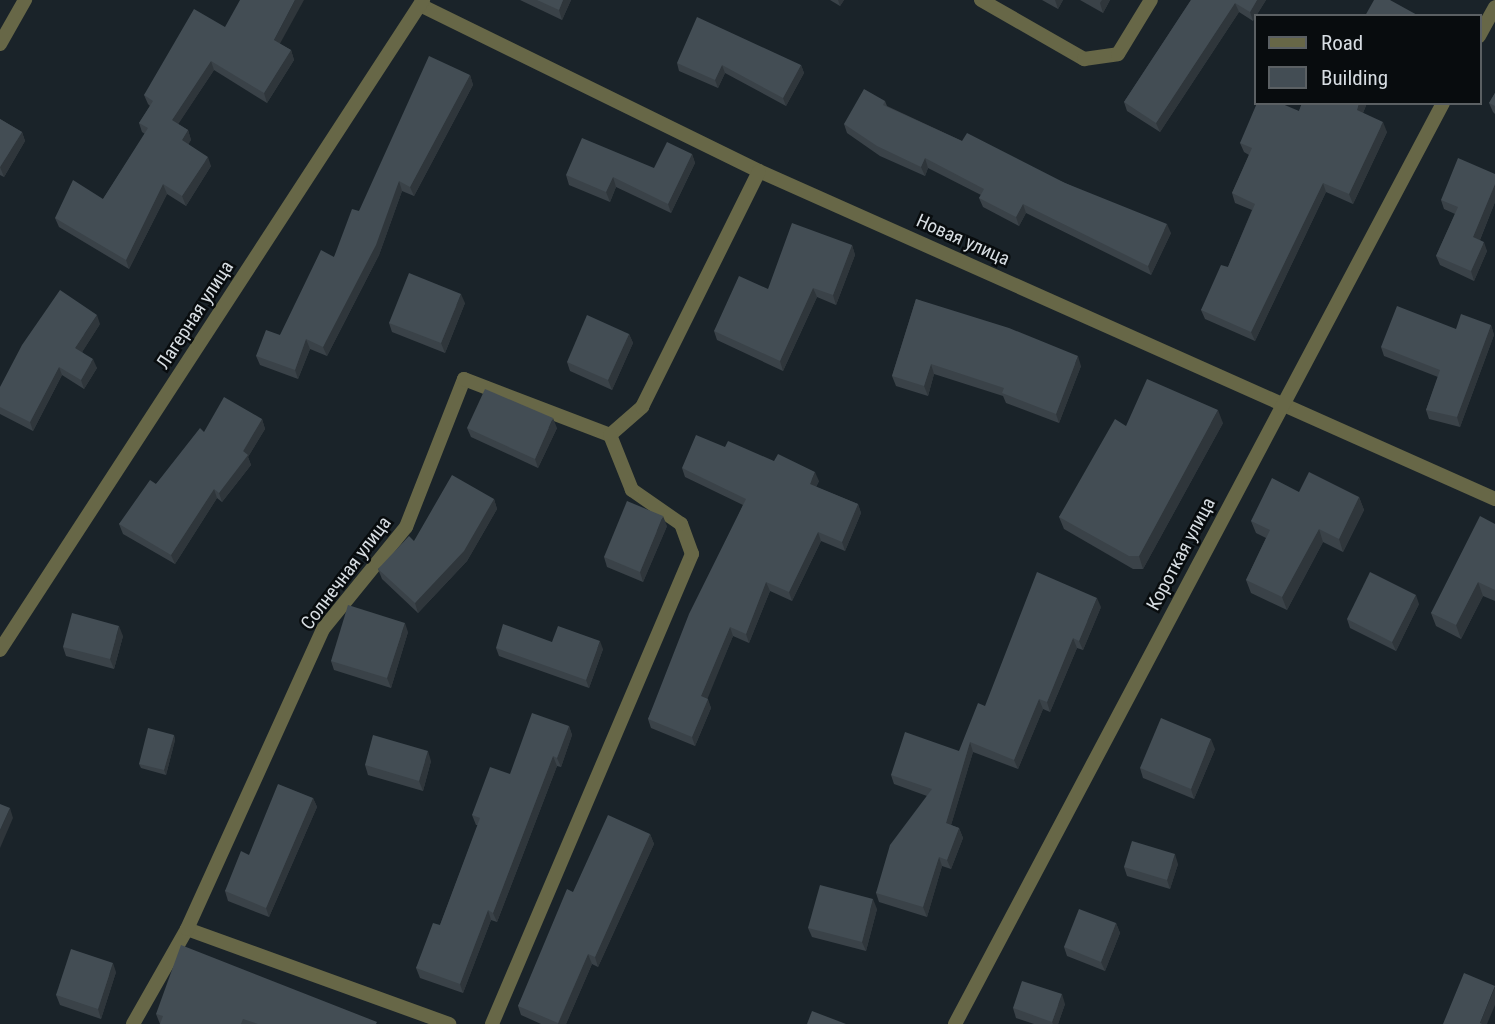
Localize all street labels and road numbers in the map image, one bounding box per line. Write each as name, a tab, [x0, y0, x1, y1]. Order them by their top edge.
street label: Новая улица	[913, 209, 1013, 271]
street label: Лагерная улица	[152, 257, 238, 373]
street label: Короткая улица	[1142, 494, 1220, 614]
street label: Солнечная улица	[296, 512, 396, 634]

